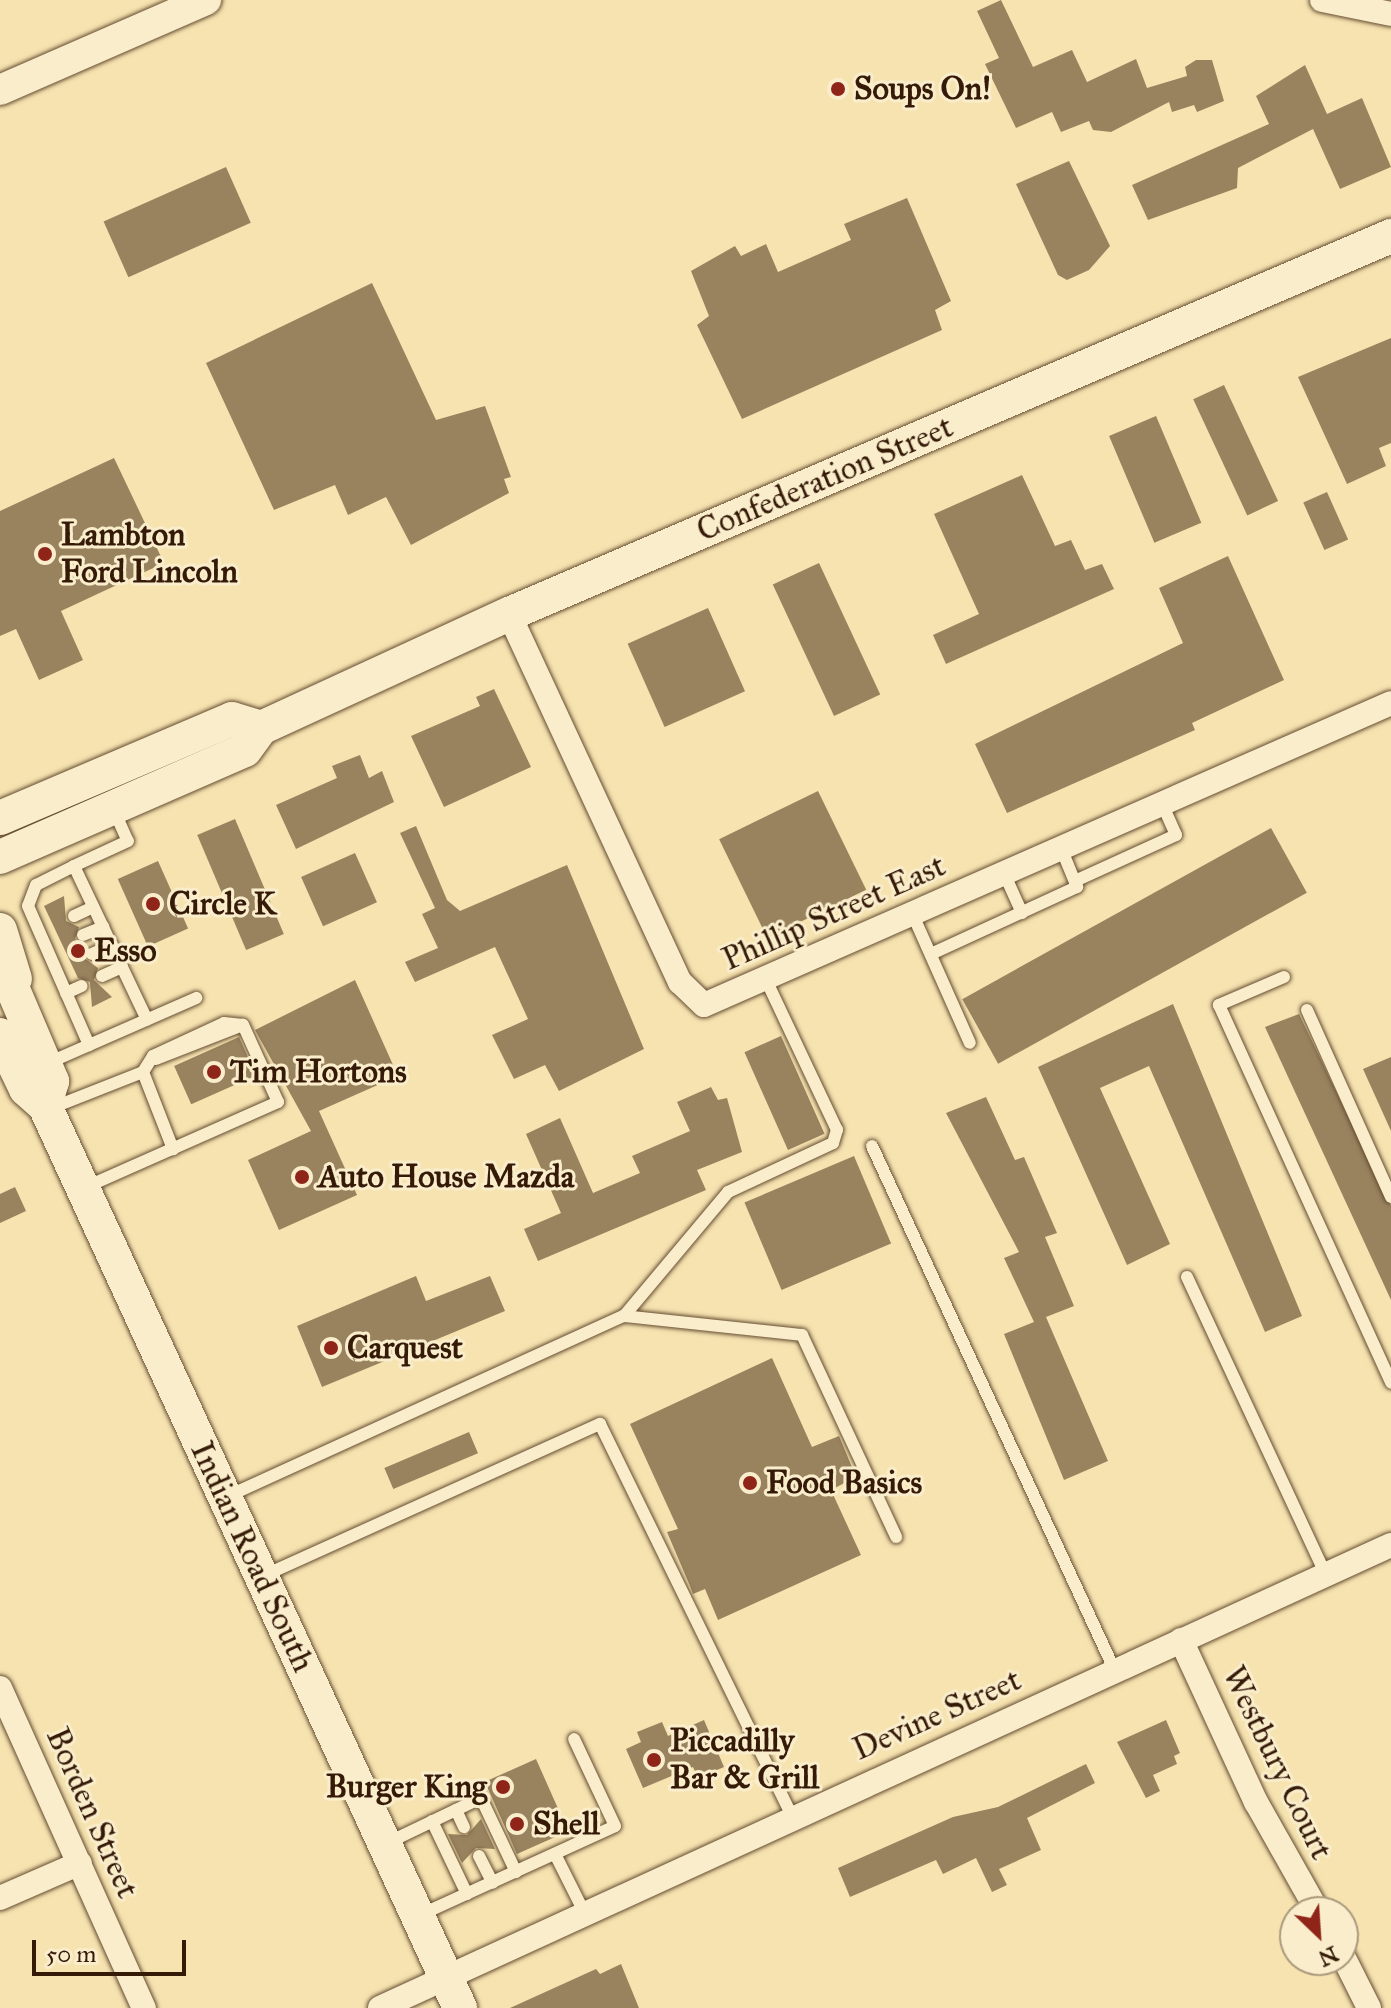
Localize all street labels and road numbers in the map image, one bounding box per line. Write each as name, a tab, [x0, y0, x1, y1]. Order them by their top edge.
street label: Confederation Street	[691, 408, 959, 550]
street label: Phillip Street East	[717, 847, 951, 979]
street label: Indian Road South	[182, 1436, 322, 1678]
street label: Westbury Court	[1214, 1660, 1340, 1866]
street label: Devine Street	[847, 1661, 1027, 1769]
street label: Borden Street	[37, 1722, 147, 1904]

